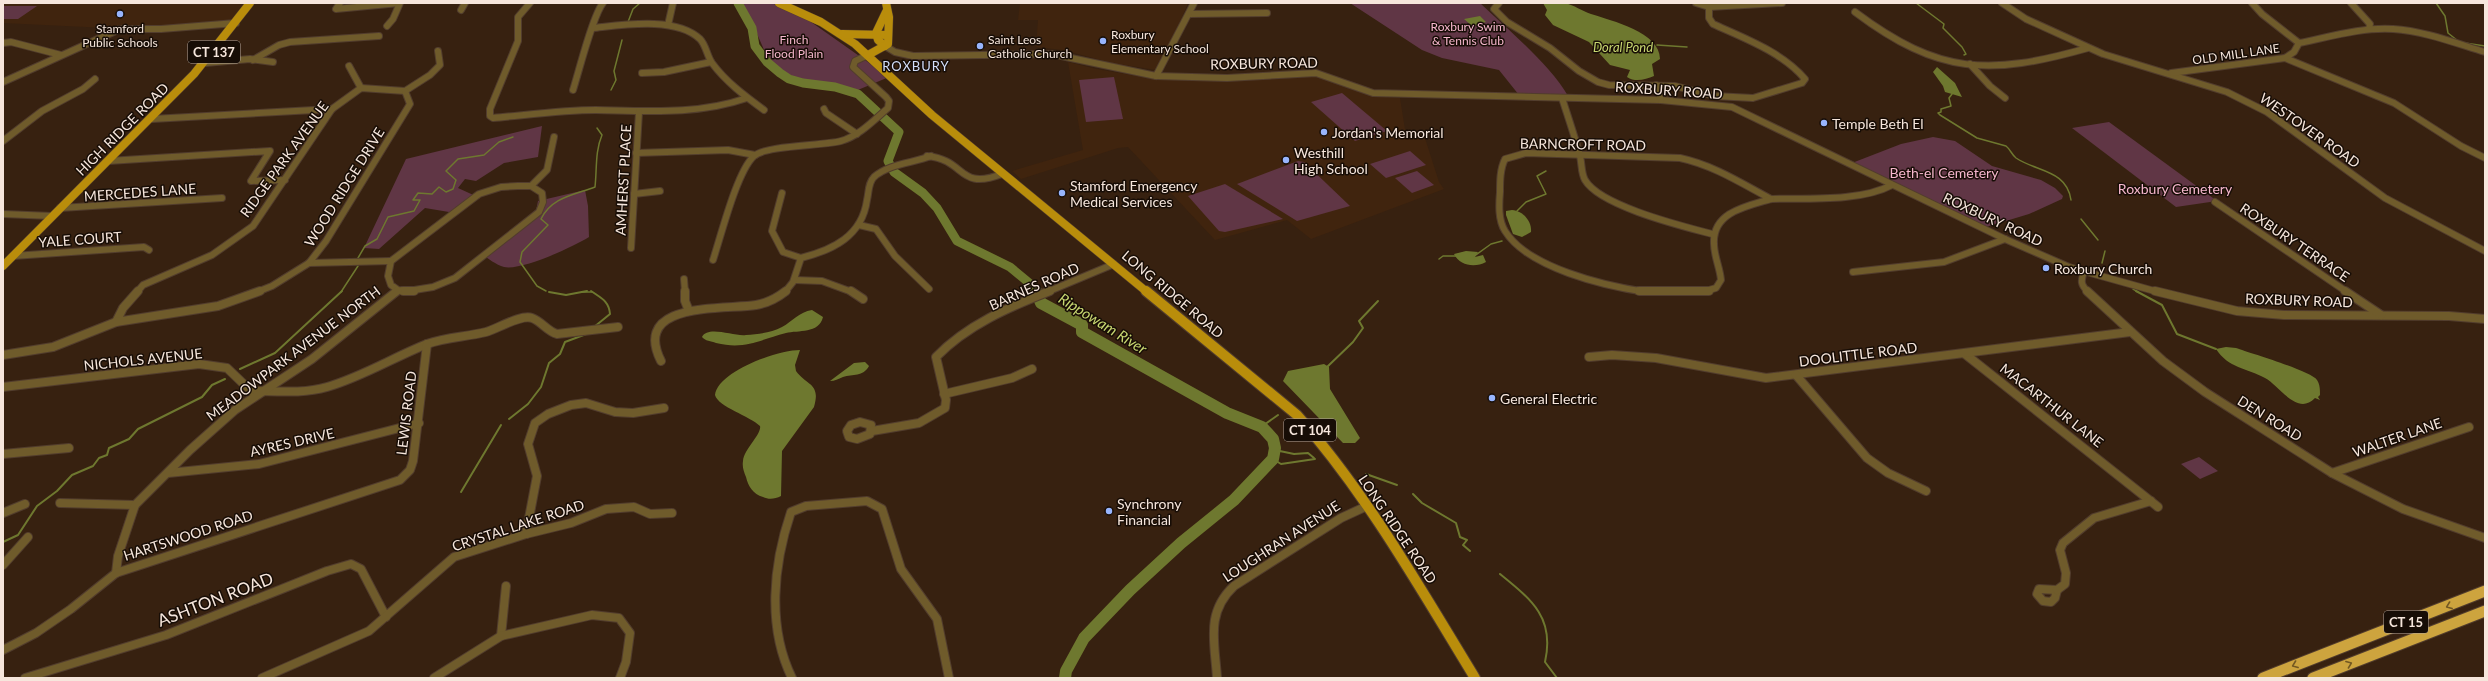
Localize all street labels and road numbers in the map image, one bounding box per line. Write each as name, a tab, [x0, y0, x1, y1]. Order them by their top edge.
street label: OLD MILL LANE	[2191, 40, 2281, 68]
road number: CT 137	[188, 41, 240, 63]
street label: ROXBURY ROAD	[1210, 54, 1318, 72]
street label: ROXBURY ROAD	[1615, 78, 1723, 102]
street label: HIGH RIDGE ROAD	[72, 79, 172, 179]
street label: WESTOVER ROAD	[2257, 89, 2363, 171]
street label: RIDGE PARK AVENUE	[236, 98, 332, 220]
street label: WOOD RIDGE DRIVE	[300, 124, 388, 250]
street label: AMHERST PLACE	[612, 124, 634, 236]
street label: BARNCROFT ROAD	[1520, 134, 1646, 154]
street label: MERCEDES LANE	[83, 180, 197, 204]
street label: ROXBURY ROAD	[1941, 189, 2045, 249]
street label: ROXBURY TERRACE	[2237, 199, 2353, 285]
street label: YALE COURT	[38, 228, 123, 250]
street label: LONG RIDGE ROAD	[1119, 247, 1227, 341]
street label: BARNES ROAD	[986, 259, 1082, 313]
street label: MEADOWPARK AVENUE NORTH	[203, 282, 383, 424]
street label: ROXBURY ROAD	[2245, 290, 2353, 310]
street label: DOOLITTLE ROAD	[1798, 338, 1918, 370]
street label: NICHOLS AVENUE	[83, 344, 203, 374]
street label: MACARTHUR LANE	[1997, 359, 2107, 451]
street label: LEWIS ROAD	[392, 370, 420, 456]
street label: DEN ROAD	[2235, 392, 2305, 444]
street label: WALTER LANE	[2350, 414, 2444, 460]
road number: CT 104	[1284, 419, 1336, 441]
street label: AYRES DRIVE	[248, 424, 336, 460]
street label: LONG RIDGE ROAD	[1355, 471, 1441, 587]
street label: CRYSTAL LAKE ROAD	[450, 496, 586, 554]
street label: LOUGHRAN AVENUE	[1219, 497, 1343, 585]
street label: HARTSWOOD ROAD	[121, 506, 255, 564]
street label: ASHTON ROAD	[154, 567, 276, 631]
road number: CT 15	[2384, 611, 2428, 633]

